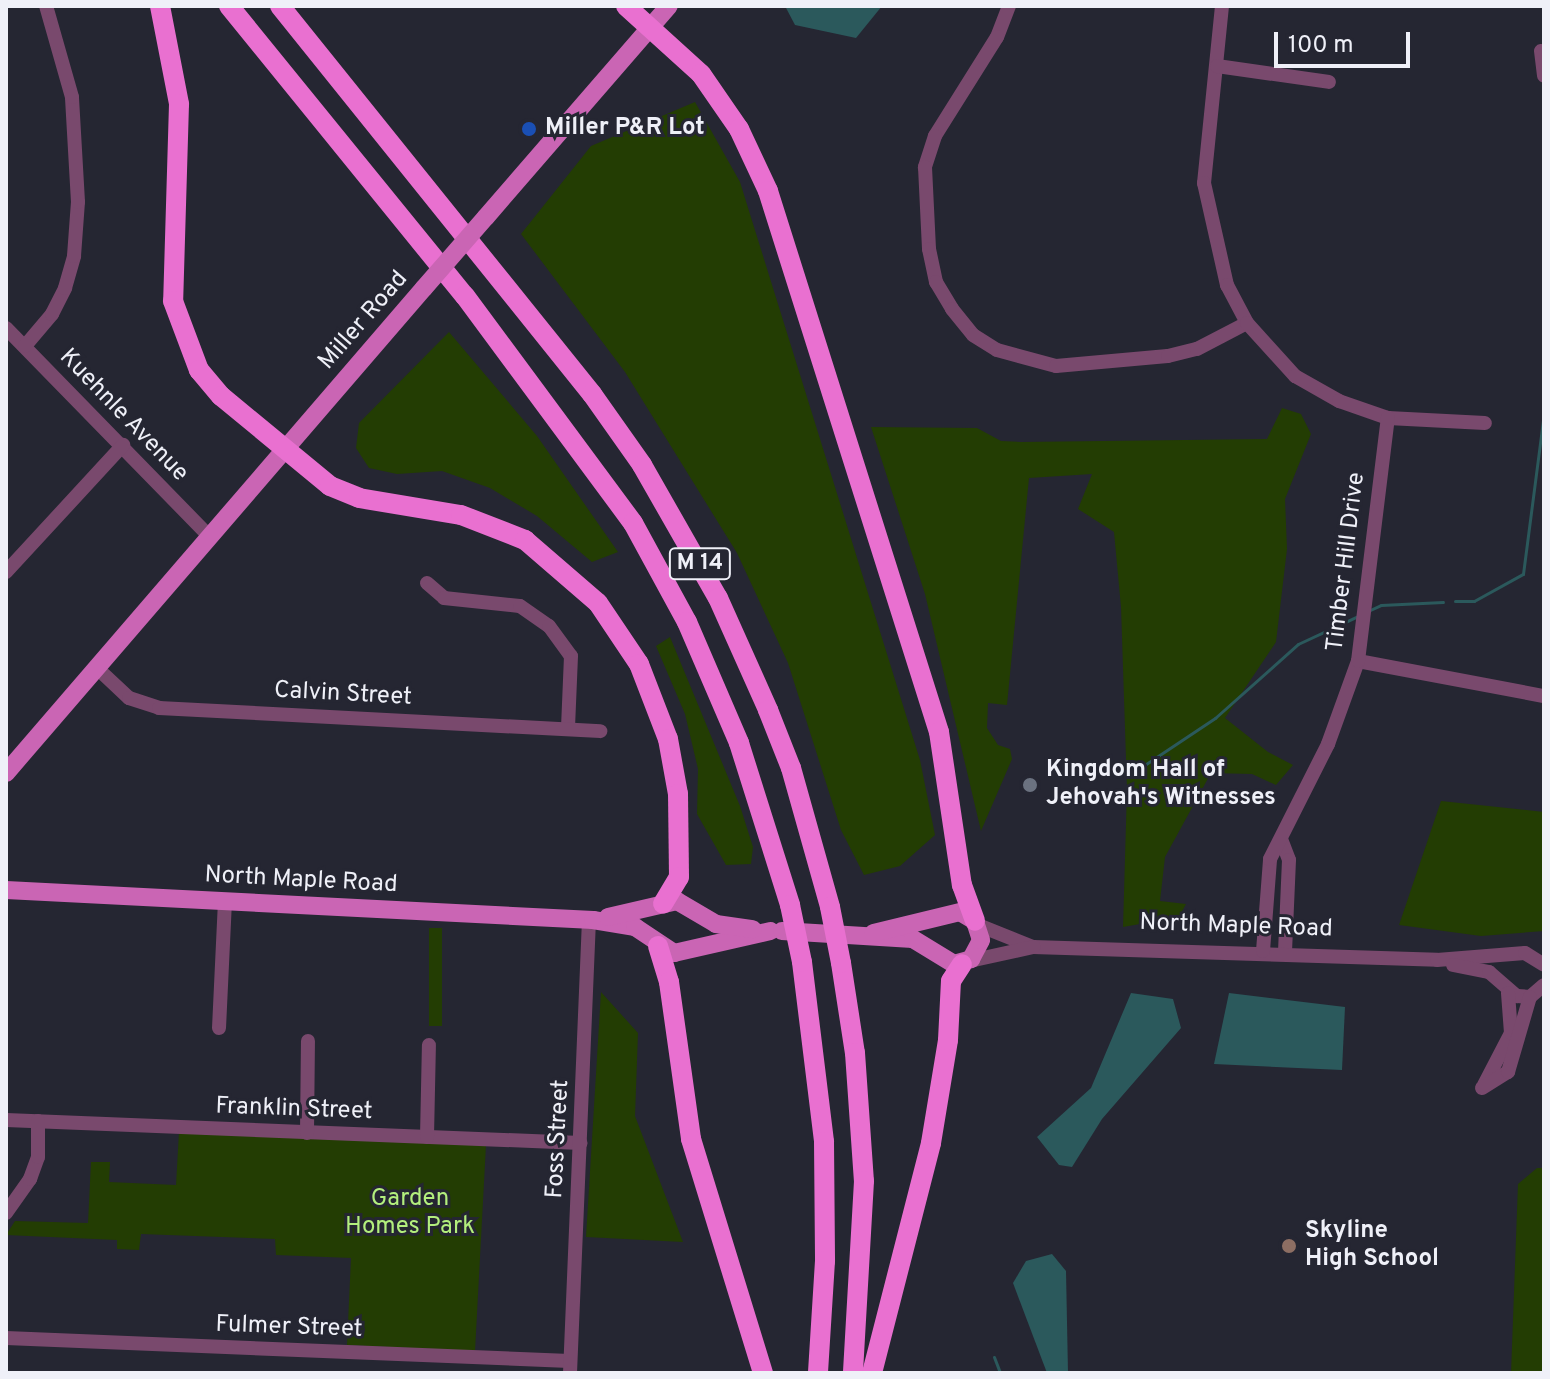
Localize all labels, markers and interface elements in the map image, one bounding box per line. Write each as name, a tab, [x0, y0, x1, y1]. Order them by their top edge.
scale bar	[1278, 16, 1414, 66]
text: 100 m	[1288, 31, 1354, 61]
place label: Miller P&R Lot	[545, 115, 705, 143]
marker: Miller P&R Lot	[520, 120, 538, 138]
street label: Miller Road	[313, 266, 415, 376]
street label: Kuehnle Avenue	[52, 343, 194, 489]
street label: Timber Hill Drive	[1322, 471, 1372, 653]
road number: M 14	[668, 546, 732, 582]
street label: Calvin Street	[273, 677, 413, 713]
place label: Kingdom Hall of Jehovah's Witnesses	[1046, 757, 1276, 813]
marker: Kingdom Hall of Jehovah's Witnesses	[1021, 776, 1039, 794]
street label: North Maple Road	[204, 862, 398, 900]
street label: North Maple Road	[1139, 909, 1333, 945]
street label: Foss Street	[542, 1079, 576, 1199]
street label: Franklin Street	[215, 1093, 373, 1127]
park label: Garden Homes Park	[345, 1186, 475, 1242]
place label: Skyline High School	[1305, 1218, 1439, 1274]
marker: Skyline High School	[1280, 1237, 1298, 1255]
street label: Fulmer Street	[215, 1311, 363, 1345]

